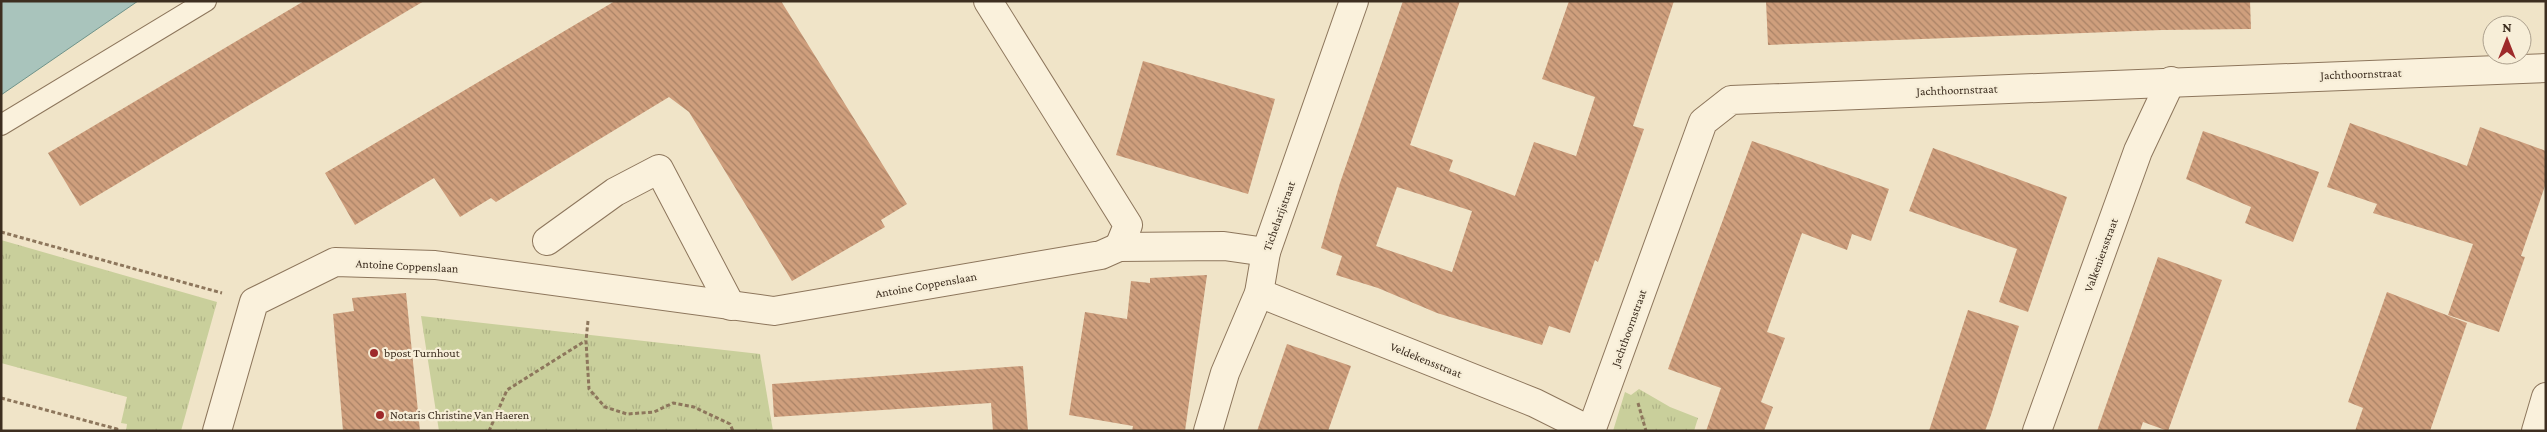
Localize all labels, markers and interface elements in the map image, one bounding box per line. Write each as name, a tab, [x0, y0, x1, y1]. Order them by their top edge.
north arrow	[2482, 15, 2532, 65]
text: N	[2502, 19, 2512, 35]
street label: Jachthoornstraat	[2319, 66, 2403, 82]
street label: Jachthoornstraat	[1915, 82, 1999, 98]
street label: Tichelarijstraat	[1260, 178, 1298, 253]
street label: Valkeniersstraat	[2081, 215, 2121, 294]
street label: Antoine Coppenslaan	[355, 256, 459, 276]
street label: Antoine Coppenslaan	[874, 269, 978, 301]
street label: Jachthoornstraat	[1608, 286, 1650, 370]
street label: Veldekensstraat	[1388, 339, 1465, 381]
place label: bpost Turnhout	[384, 346, 461, 360]
marker: bpost Turnhout	[368, 347, 380, 359]
place label: Notaris Christine Van Haeren	[390, 408, 530, 422]
marker: Notaris Christine Van Haeren	[374, 409, 386, 421]

